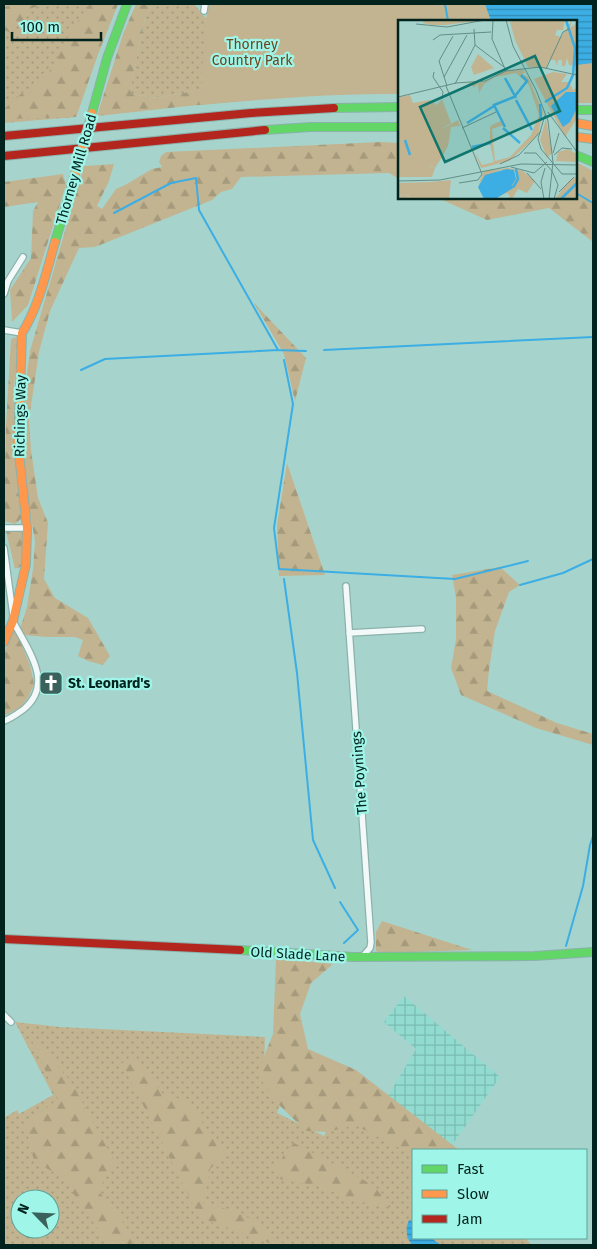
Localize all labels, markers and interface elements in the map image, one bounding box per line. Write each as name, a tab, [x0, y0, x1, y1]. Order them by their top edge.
scale bar	[12, 10, 101, 42]
text: 100 m	[20, 18, 60, 36]
inset map	[398, 20, 577, 199]
park label: Thorney Country Park	[212, 36, 293, 69]
street label: Thorney Mill Road	[53, 112, 100, 226]
street label: Richings Way	[11, 375, 30, 457]
church icon: St. Leonard's	[38, 670, 64, 696]
place label: St. Leonard's	[68, 675, 150, 692]
street label: The Poynings	[348, 730, 371, 815]
street label: Old Slade Lane	[250, 944, 346, 965]
legend	[412, 1149, 587, 1239]
text: Fast	[457, 1160, 484, 1178]
text: Slow	[457, 1185, 489, 1203]
north arrow	[10, 1189, 60, 1239]
text: N	[14, 1201, 33, 1217]
text: Jam	[457, 1210, 483, 1228]

